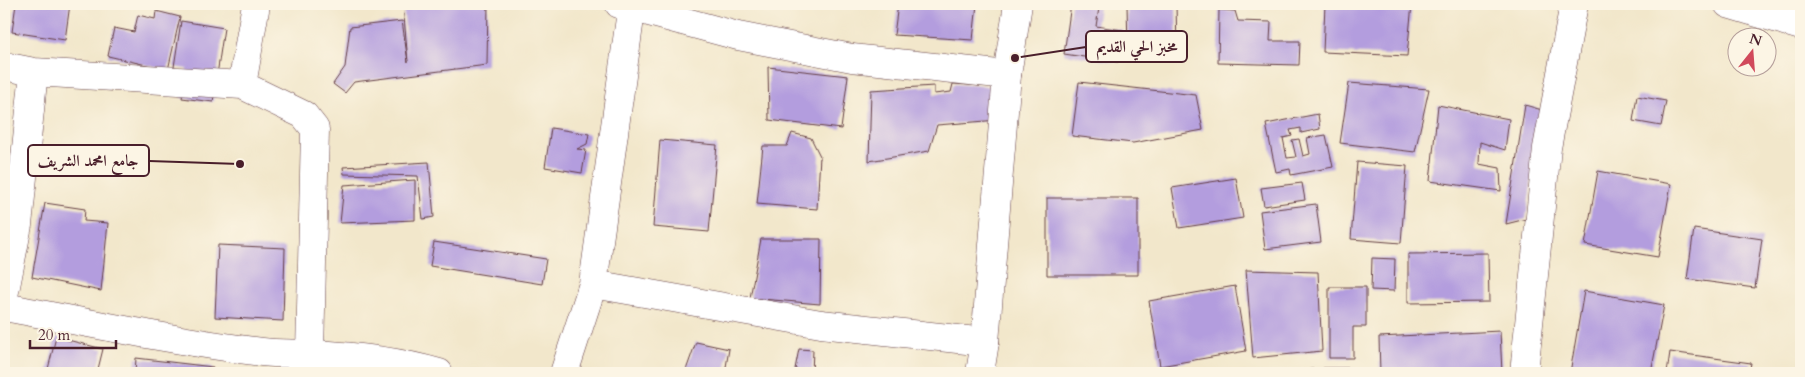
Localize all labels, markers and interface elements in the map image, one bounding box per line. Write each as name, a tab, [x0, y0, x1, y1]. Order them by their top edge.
north arrow	[1728, 28, 1778, 78]
text: N	[1747, 29, 1764, 51]
callout: مخبز الحي القديم	[1086, 31, 1187, 62]
text: مخبز الحي القديم	[1097, 36, 1178, 61]
callout: جامع امحمد الشريف	[28, 145, 149, 176]
text: جامع امحمد الشريف	[37, 150, 139, 176]
scale bar	[30, 317, 116, 349]
text: 20 m	[38, 325, 70, 345]

